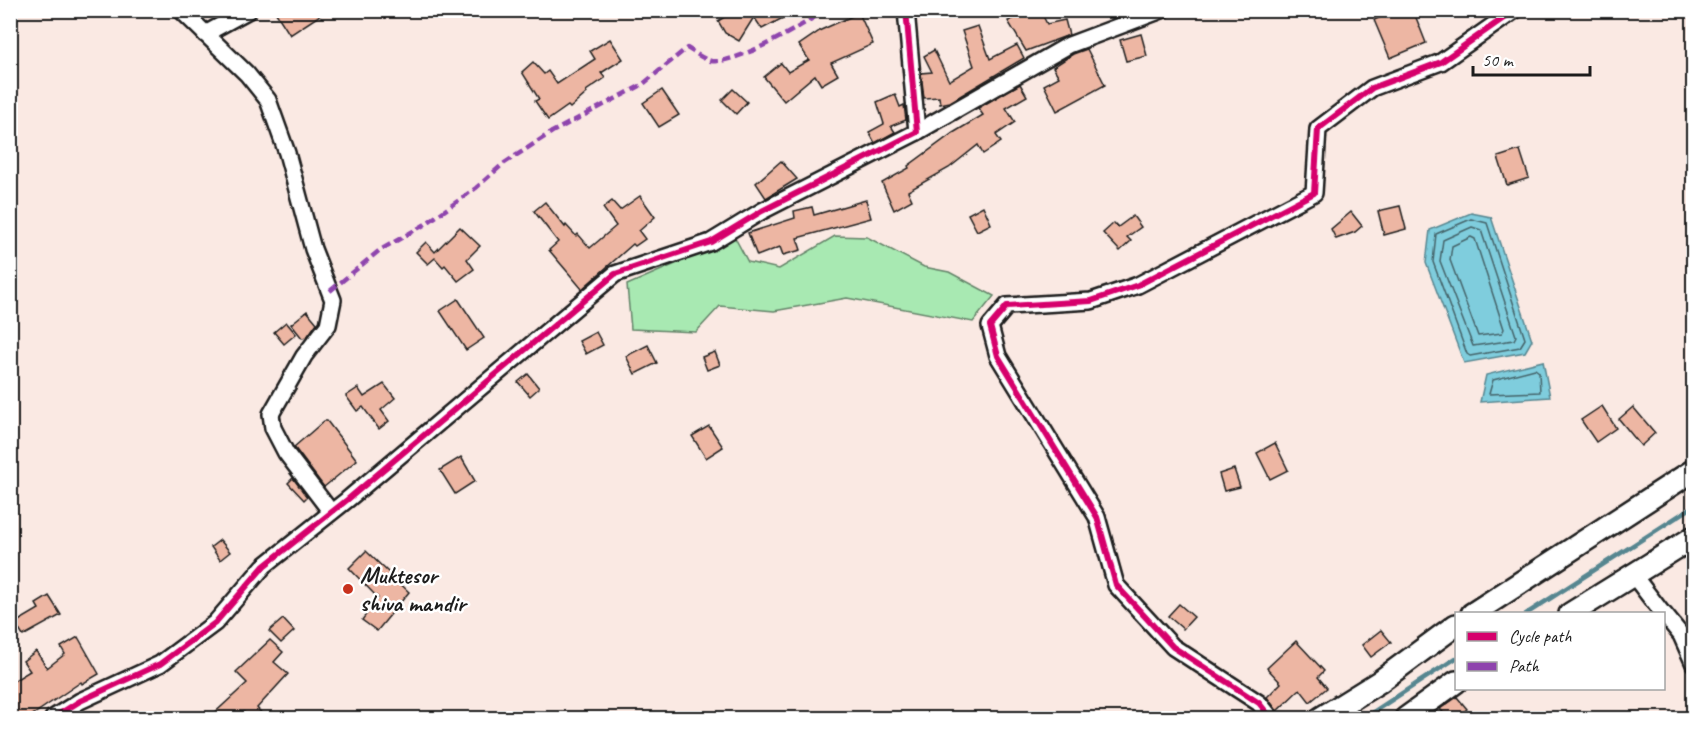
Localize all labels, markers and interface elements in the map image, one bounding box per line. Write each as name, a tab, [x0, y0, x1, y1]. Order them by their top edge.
scale bar	[1473, 39, 1590, 77]
text: 50 m	[1482, 49, 1515, 71]
place label: Muktesor shiva mandir	[360, 560, 468, 618]
marker: Muktesor shiva mandir	[341, 582, 355, 596]
legend	[1455, 612, 1665, 690]
text: Cycle path	[1509, 625, 1572, 647]
text: Path	[1509, 655, 1539, 677]

